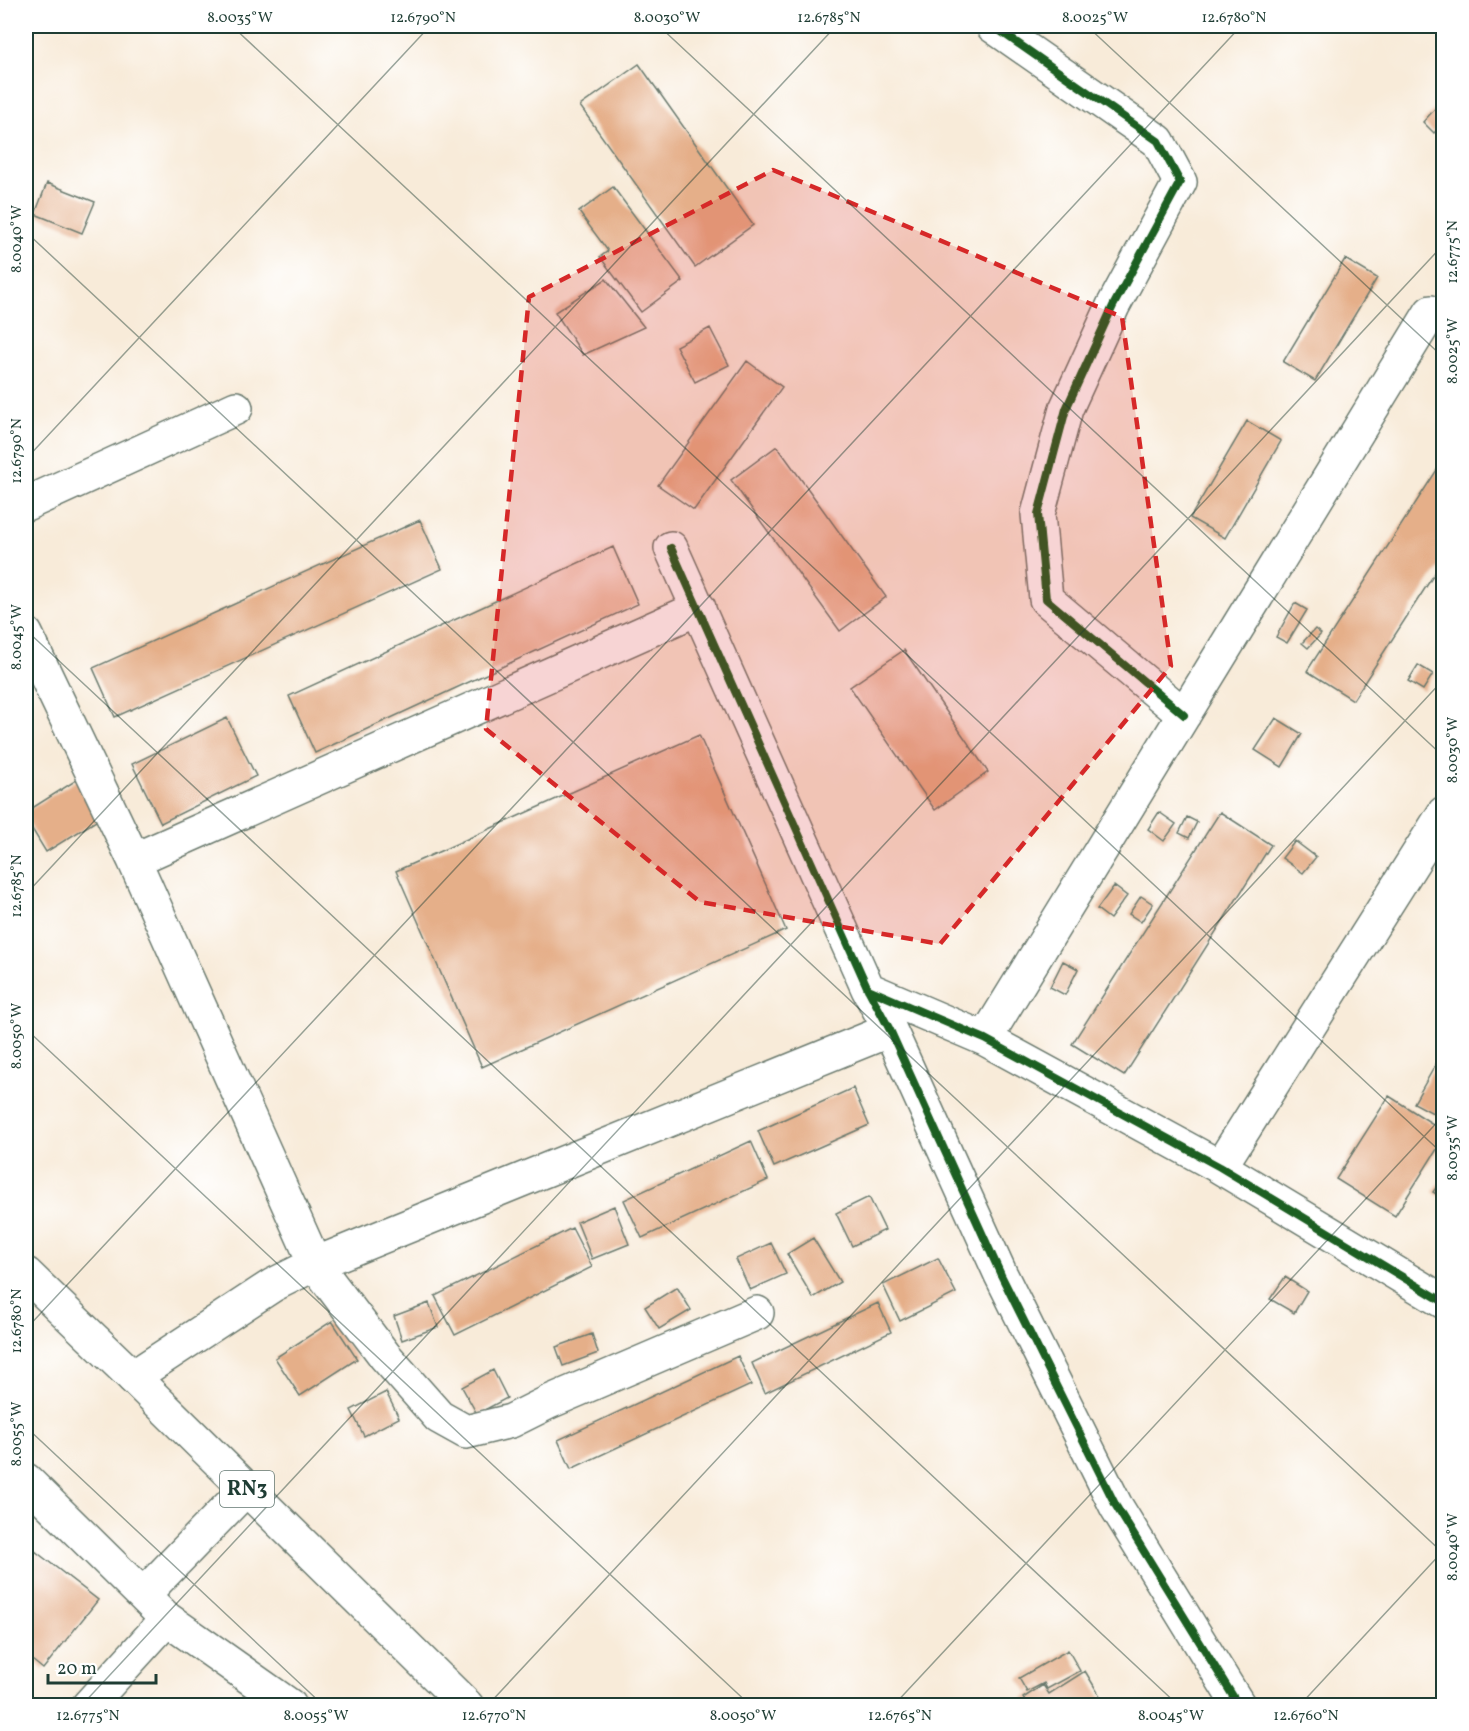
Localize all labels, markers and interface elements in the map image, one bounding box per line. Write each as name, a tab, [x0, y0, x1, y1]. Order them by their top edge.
text: 8.0035°W	[207, 8, 273, 29]
text: 12.6790°N	[390, 8, 456, 29]
text: 8.0030°W	[634, 8, 700, 29]
text: 12.6785°N	[797, 8, 861, 29]
text: 8.0025°W	[1062, 8, 1128, 29]
text: 12.6780°N	[1202, 8, 1266, 29]
text: 8.0040°W	[7, 205, 28, 273]
text: 12.6775°N	[1443, 220, 1464, 284]
text: 8.0025°W	[1443, 318, 1464, 384]
text: 12.6790°N	[7, 418, 28, 484]
text: 8.0045°W	[7, 604, 28, 670]
text: 8.0030°W	[1443, 717, 1464, 783]
text: 12.6785°N	[7, 854, 28, 918]
text: 8.0050°W	[7, 1003, 28, 1069]
text: 8.0035°W	[1443, 1115, 1464, 1181]
text: 12.6780°N	[7, 1289, 28, 1353]
text: 8.0055°W	[7, 1401, 28, 1467]
road number: RN3	[220, 1471, 274, 1507]
text: 8.0040°W	[1443, 1513, 1464, 1581]
scale bar	[48, 1647, 156, 1685]
text: 20 m	[57, 1657, 97, 1682]
text: 12.6775°N	[56, 1706, 120, 1727]
text: 8.0055°W	[283, 1706, 349, 1727]
text: 12.6770°N	[462, 1706, 526, 1727]
text: 8.0050°W	[710, 1706, 776, 1727]
text: 12.6765°N	[868, 1706, 932, 1727]
text: 8.0045°W	[1138, 1706, 1204, 1727]
text: 12.6760°N	[1273, 1706, 1339, 1727]

